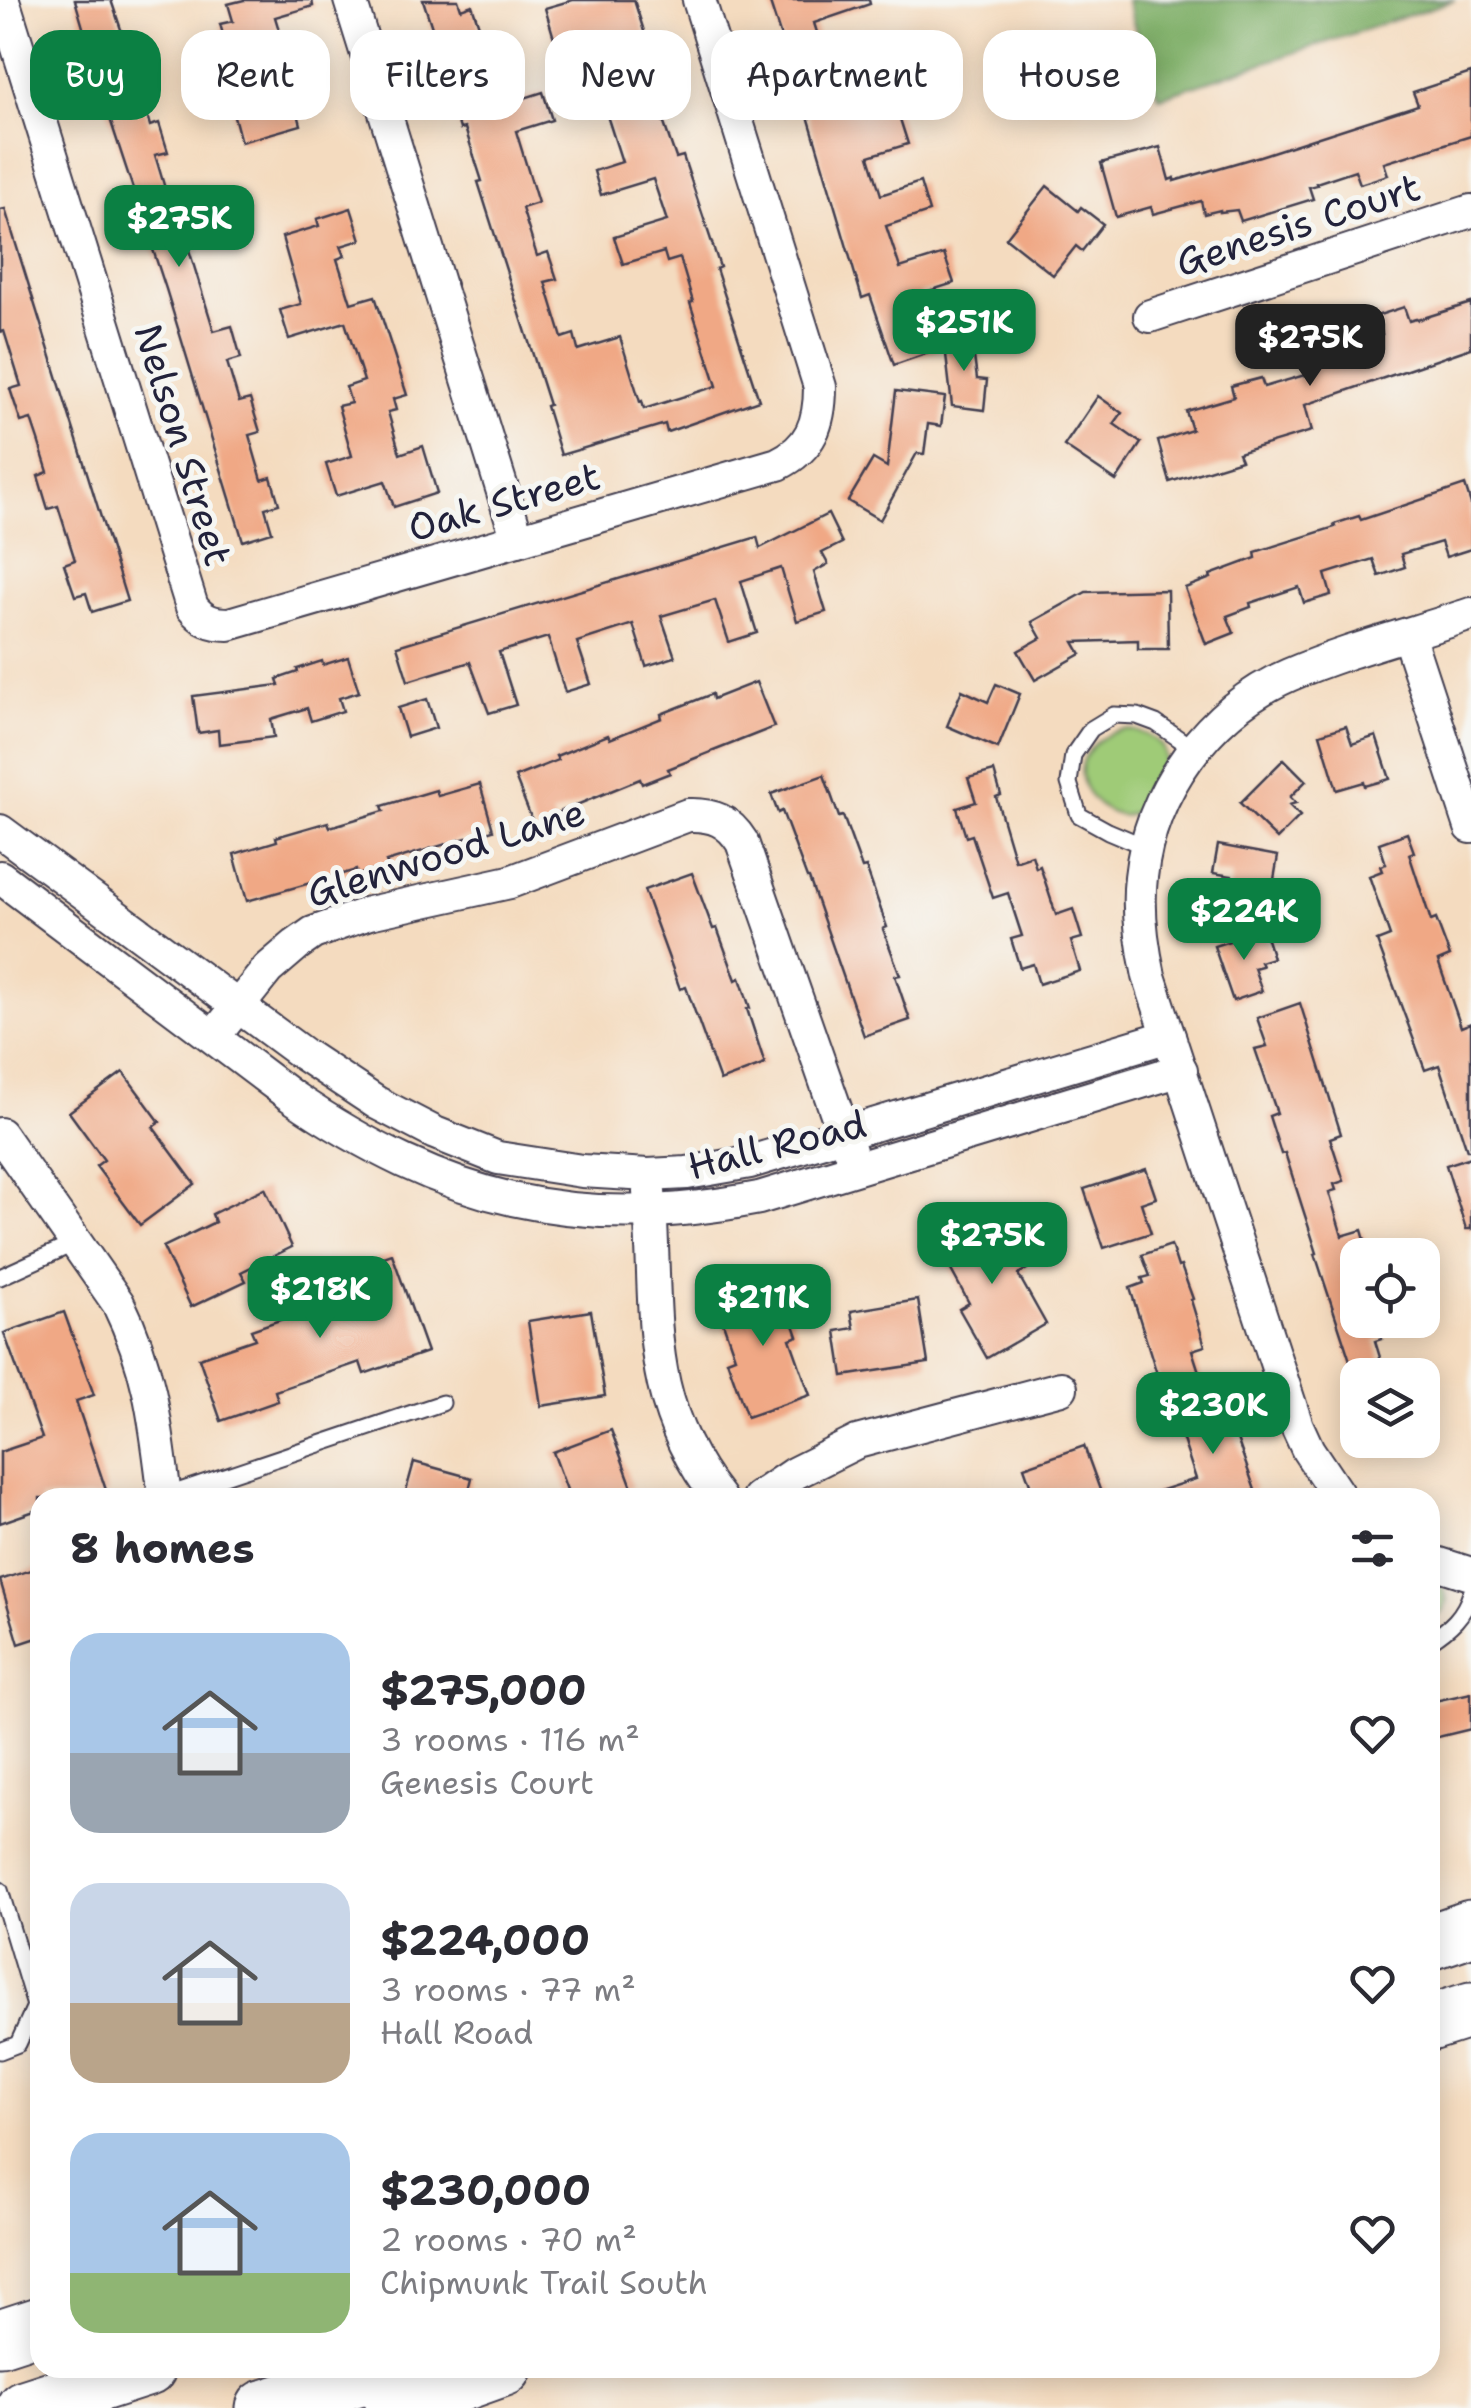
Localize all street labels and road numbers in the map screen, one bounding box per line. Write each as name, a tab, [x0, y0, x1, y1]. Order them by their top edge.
street label: Genesis Court	[1169, 161, 1427, 288]
street label: Nelson Street	[123, 318, 244, 572]
street label: Oak Street	[402, 450, 606, 553]
street label: Glenwood Lane	[301, 786, 591, 919]
street label: Hall Road	[682, 1098, 871, 1191]

